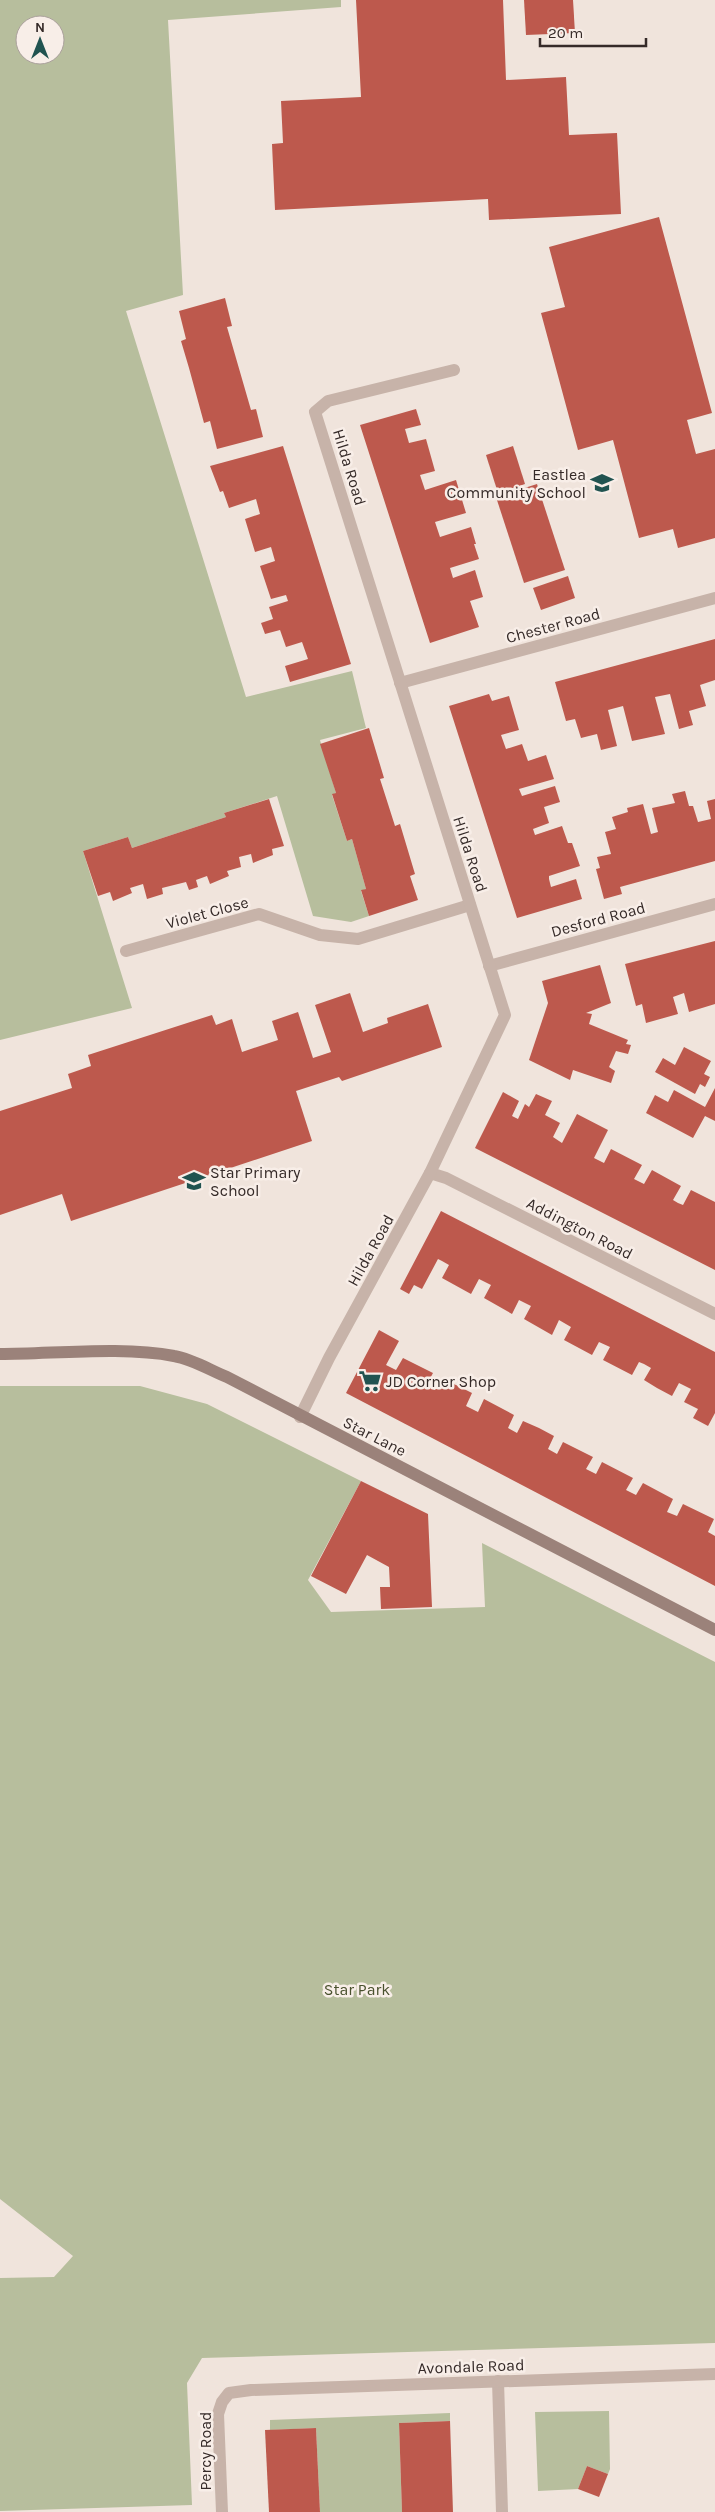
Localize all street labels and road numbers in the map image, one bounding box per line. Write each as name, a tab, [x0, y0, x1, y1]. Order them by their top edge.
street label: Hilda Road	[329, 427, 370, 508]
street label: Chester Road	[504, 604, 602, 647]
street label: Hilda Road	[449, 814, 492, 895]
street label: Violet Close	[164, 892, 250, 933]
street label: Desford Road	[549, 898, 647, 941]
street label: Addington Road	[523, 1194, 636, 1263]
street label: Hilda Road	[343, 1211, 398, 1289]
street label: Star Lane	[340, 1412, 409, 1460]
street label: Avondale Road	[417, 2355, 525, 2378]
street label: Percy Road	[196, 2411, 215, 2491]

